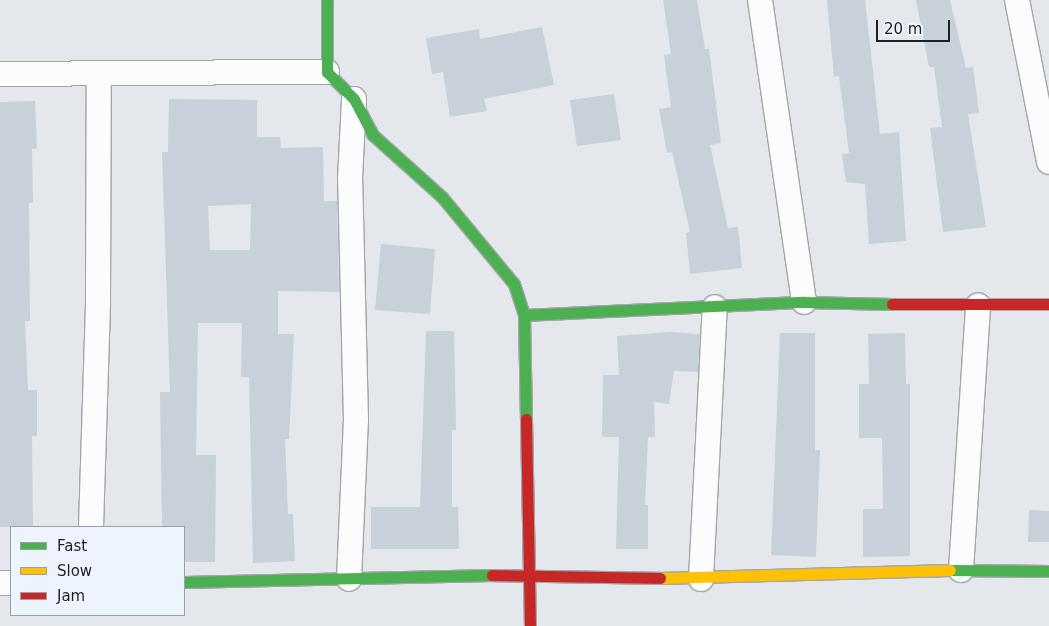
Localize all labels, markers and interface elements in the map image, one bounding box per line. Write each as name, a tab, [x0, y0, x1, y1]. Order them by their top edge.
scale bar	[879, 10, 953, 42]
text: 20 m	[884, 20, 922, 38]
legend	[10, 526, 185, 616]
text: Fast	[57, 537, 87, 555]
text: Slow	[57, 562, 92, 580]
text: Jam	[57, 587, 85, 605]

